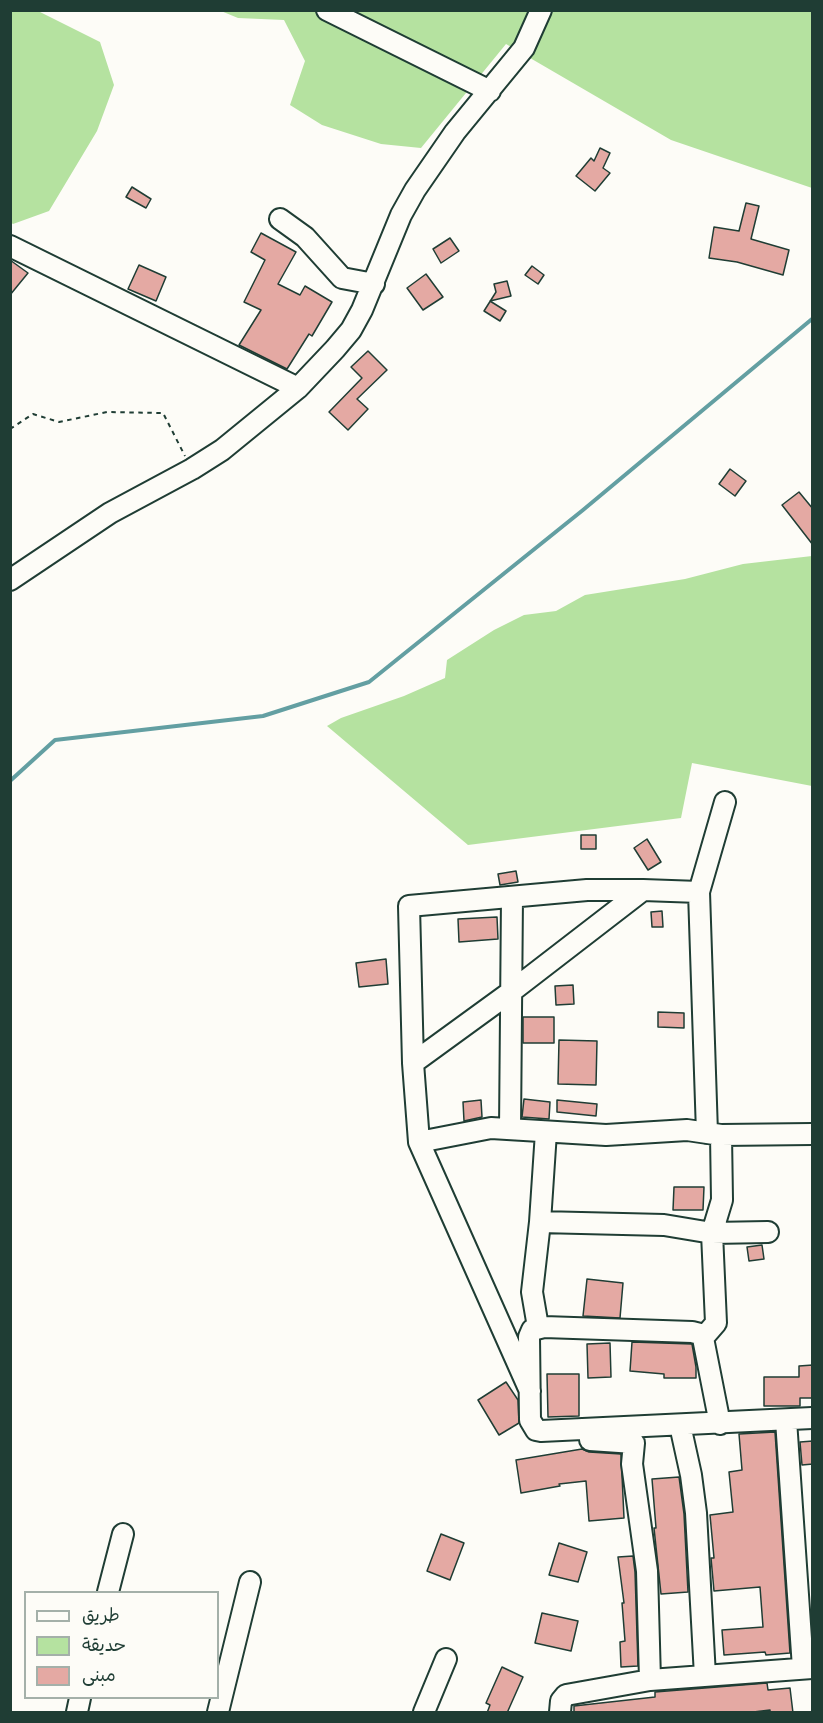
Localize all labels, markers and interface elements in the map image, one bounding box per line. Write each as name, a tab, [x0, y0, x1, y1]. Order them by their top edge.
legend	[24, 1591, 219, 1699]
text: طريق	[82, 1603, 120, 1628]
text: حديقة	[82, 1633, 126, 1658]
text: مبنى	[82, 1663, 116, 1688]

